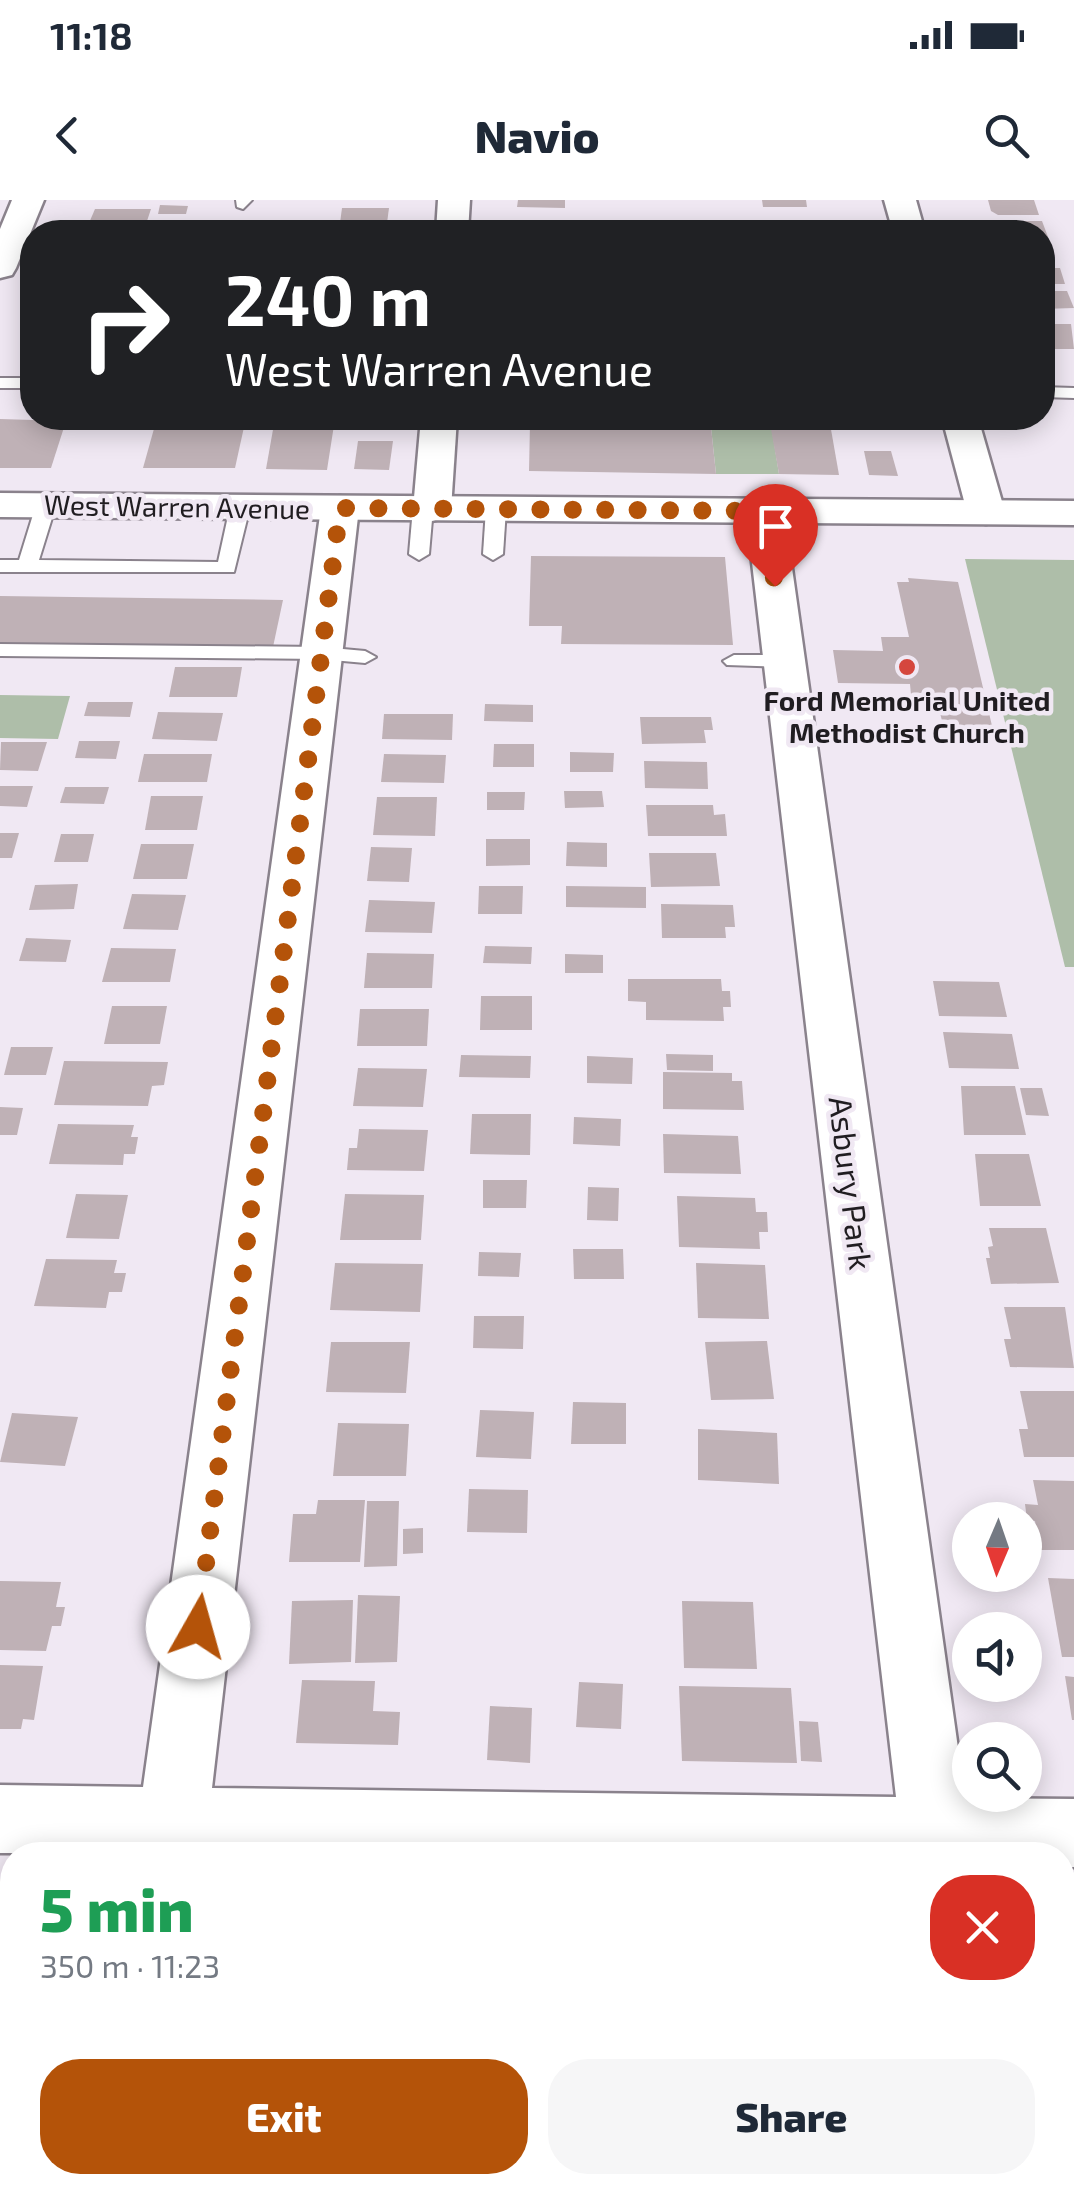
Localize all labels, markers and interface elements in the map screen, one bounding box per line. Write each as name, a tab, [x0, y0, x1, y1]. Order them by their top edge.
text: 11:18	[50, 12, 133, 58]
icon: back	[40, 108, 95, 163]
text: Navio	[474, 108, 600, 162]
icon: search	[979, 108, 1034, 163]
text: 240 m	[225, 256, 431, 340]
icon: right	[60, 260, 190, 390]
text: West Warren Avenue	[225, 341, 653, 395]
pin	[733, 484, 818, 587]
street label: West Warren Avenue	[44, 487, 310, 525]
icon: arrive	[748, 499, 803, 554]
marker: Ford Memorial United Methodist Church	[896, 656, 918, 678]
place label: Ford Memorial United Methodist Church	[764, 683, 1050, 749]
street label: Asbury Park	[823, 1094, 881, 1272]
north arrow	[952, 1502, 1042, 1592]
map controls	[952, 1502, 1042, 1812]
position arrow	[146, 1575, 250, 1679]
button: sound	[952, 1612, 1042, 1702]
button: search	[952, 1722, 1042, 1812]
text: 5 min	[40, 1872, 194, 1944]
button: close	[930, 1875, 1035, 1980]
text: 350 m · 11:23	[40, 1946, 220, 1984]
button: Exit	[40, 2059, 528, 2174]
button: Share	[548, 2059, 1035, 2174]

